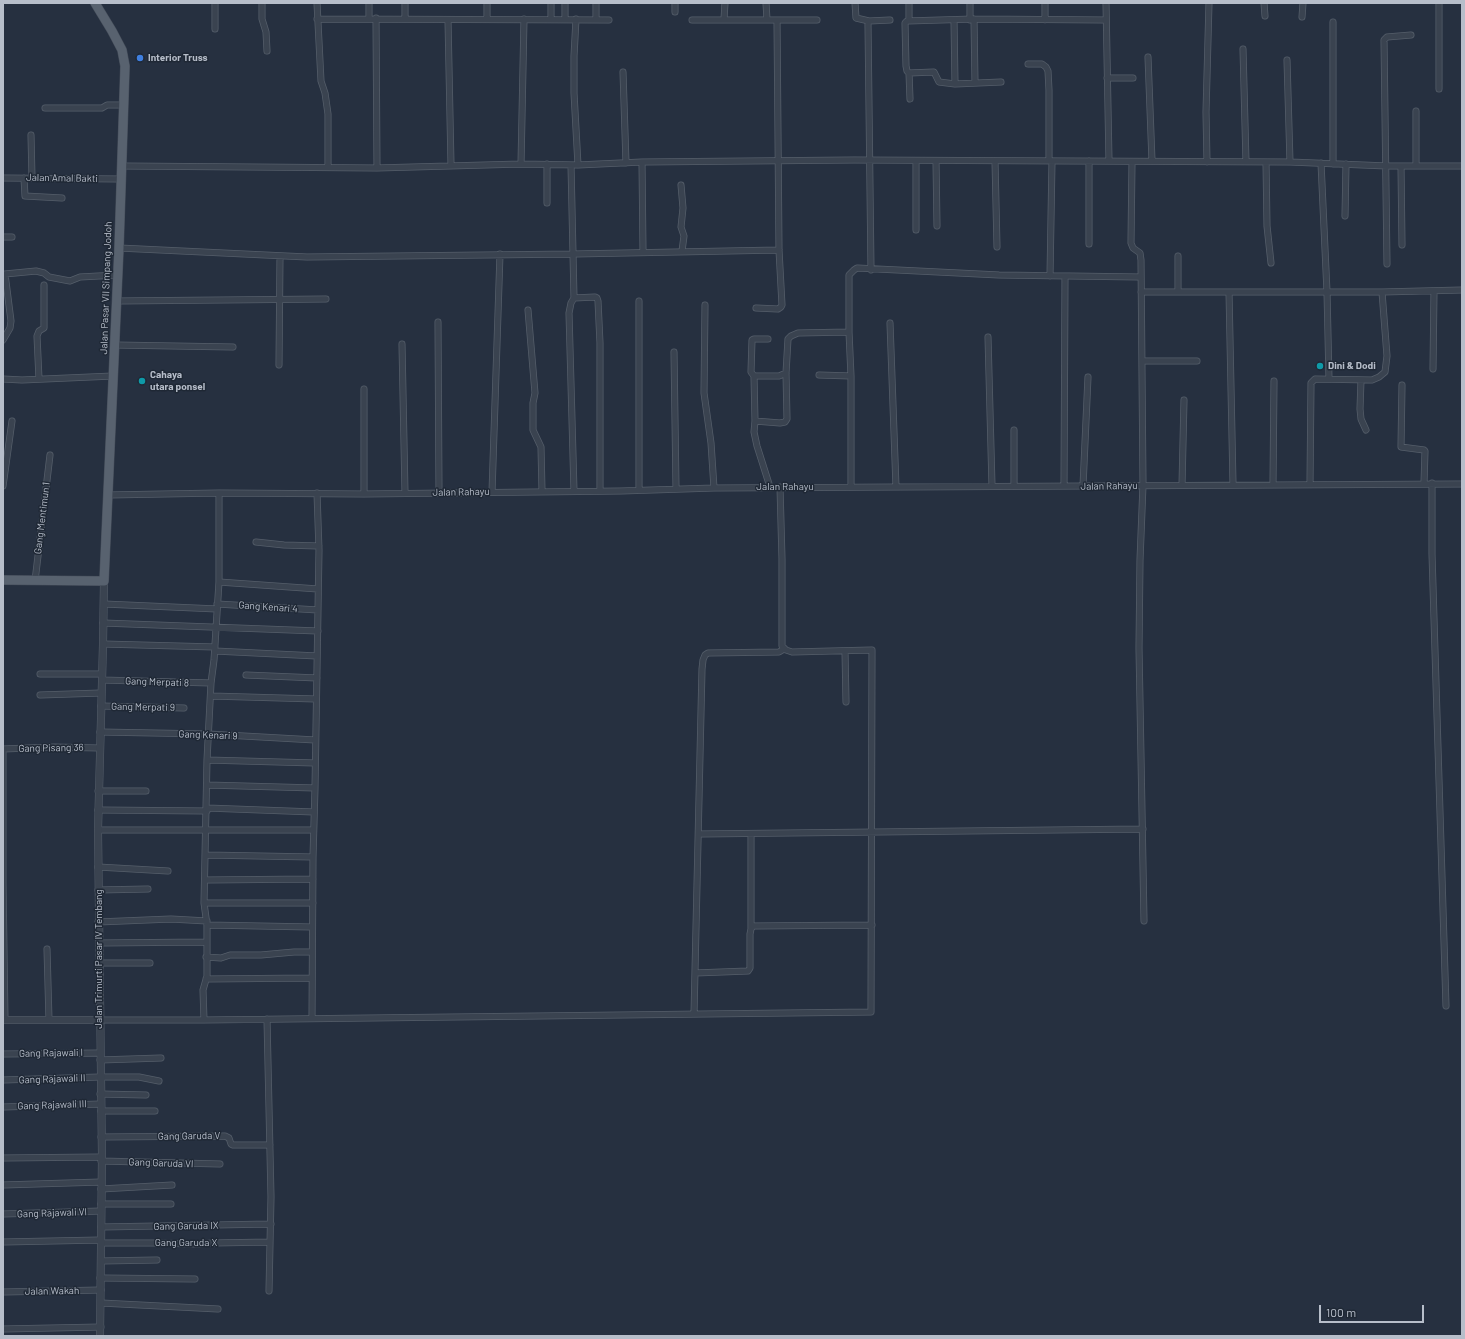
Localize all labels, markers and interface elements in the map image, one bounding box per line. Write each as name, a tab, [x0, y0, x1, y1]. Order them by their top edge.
place label: Interior Truss	[148, 52, 208, 64]
marker: Interior Truss	[135, 53, 145, 63]
street label: Jalan Amal Bakti	[26, 171, 98, 185]
street label: Jalan Pasar VII Simpang Jodoh	[98, 221, 114, 355]
place label: Dini & Dodi	[1328, 360, 1376, 372]
marker: Dini & Dodi	[1315, 361, 1325, 371]
place label: Cahaya utara ponsel	[150, 369, 205, 392]
marker: Cahaya utara ponsel	[137, 376, 147, 386]
street label: Jalan Rahayu	[1080, 480, 1138, 492]
street label: Gang Mentimun 1	[32, 481, 52, 555]
street label: Jalan Rahayu	[756, 481, 814, 493]
street label: Jalan Rahayu	[432, 486, 490, 498]
street label: Gang Kenari 4	[238, 599, 298, 615]
street label: Gang Merpati 8	[125, 675, 189, 689]
street label: Gang Merpati 9	[111, 700, 175, 714]
street label: Gang Kenari 9	[178, 728, 238, 742]
street label: Gang Pisang 36	[18, 741, 84, 755]
street label: Jalan Trimurti Pasar IV Tembang	[93, 889, 105, 1029]
street label: Gang Rajawali I	[19, 1046, 83, 1060]
street label: Gang Rajawali II	[18, 1072, 86, 1086]
street label: Gang Rajawali III	[17, 1098, 87, 1112]
street label: Gang Garuda V	[158, 1129, 220, 1143]
street label: Gang Garuda VI	[128, 1156, 194, 1170]
street label: Gang Rajawali VI	[17, 1206, 87, 1220]
street label: Gang Garuda IX	[153, 1219, 219, 1233]
street label: Gang Garuda X	[155, 1237, 217, 1249]
street label: Jalan Wakah	[25, 1285, 79, 1297]
scale bar	[1321, 1297, 1426, 1323]
text: 100 m	[1326, 1305, 1356, 1319]

